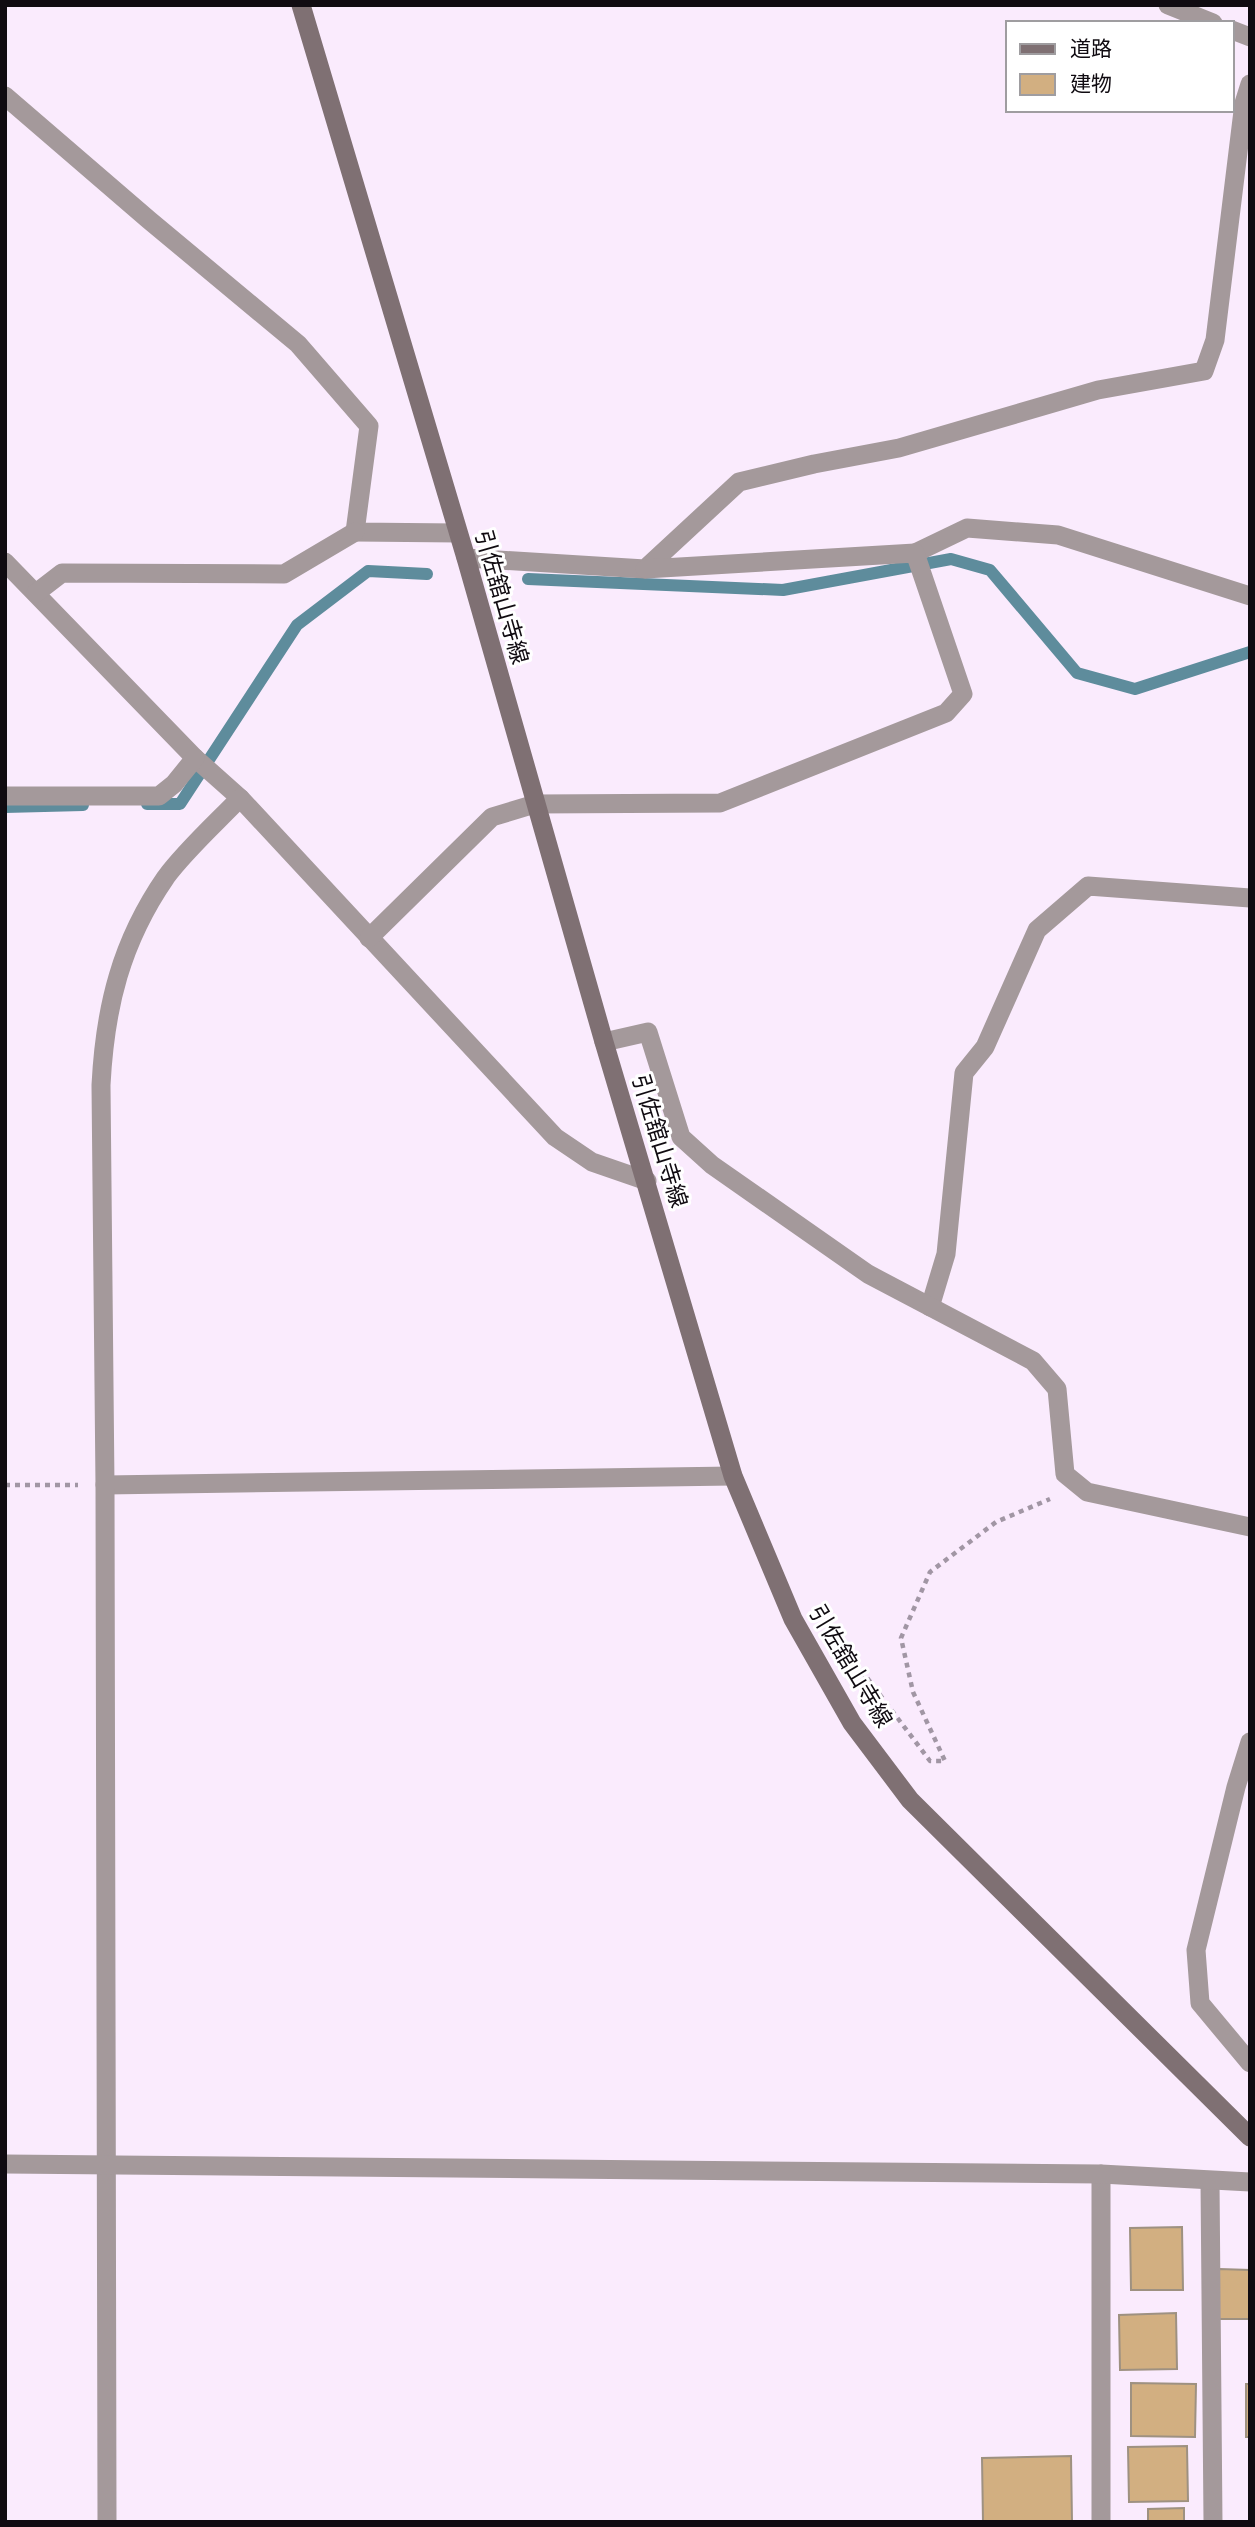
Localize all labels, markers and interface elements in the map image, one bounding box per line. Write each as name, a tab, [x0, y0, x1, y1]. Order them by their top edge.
legend	[1006, 21, 1234, 112]
text: 道路	[1070, 35, 1112, 62]
text: 建物	[1070, 70, 1112, 97]
street label: 引佐舘山寺線	[470, 527, 535, 667]
street label: 引佐舘山寺線	[626, 1071, 695, 1211]
street label: 引佐舘山寺線	[803, 1599, 899, 1732]

